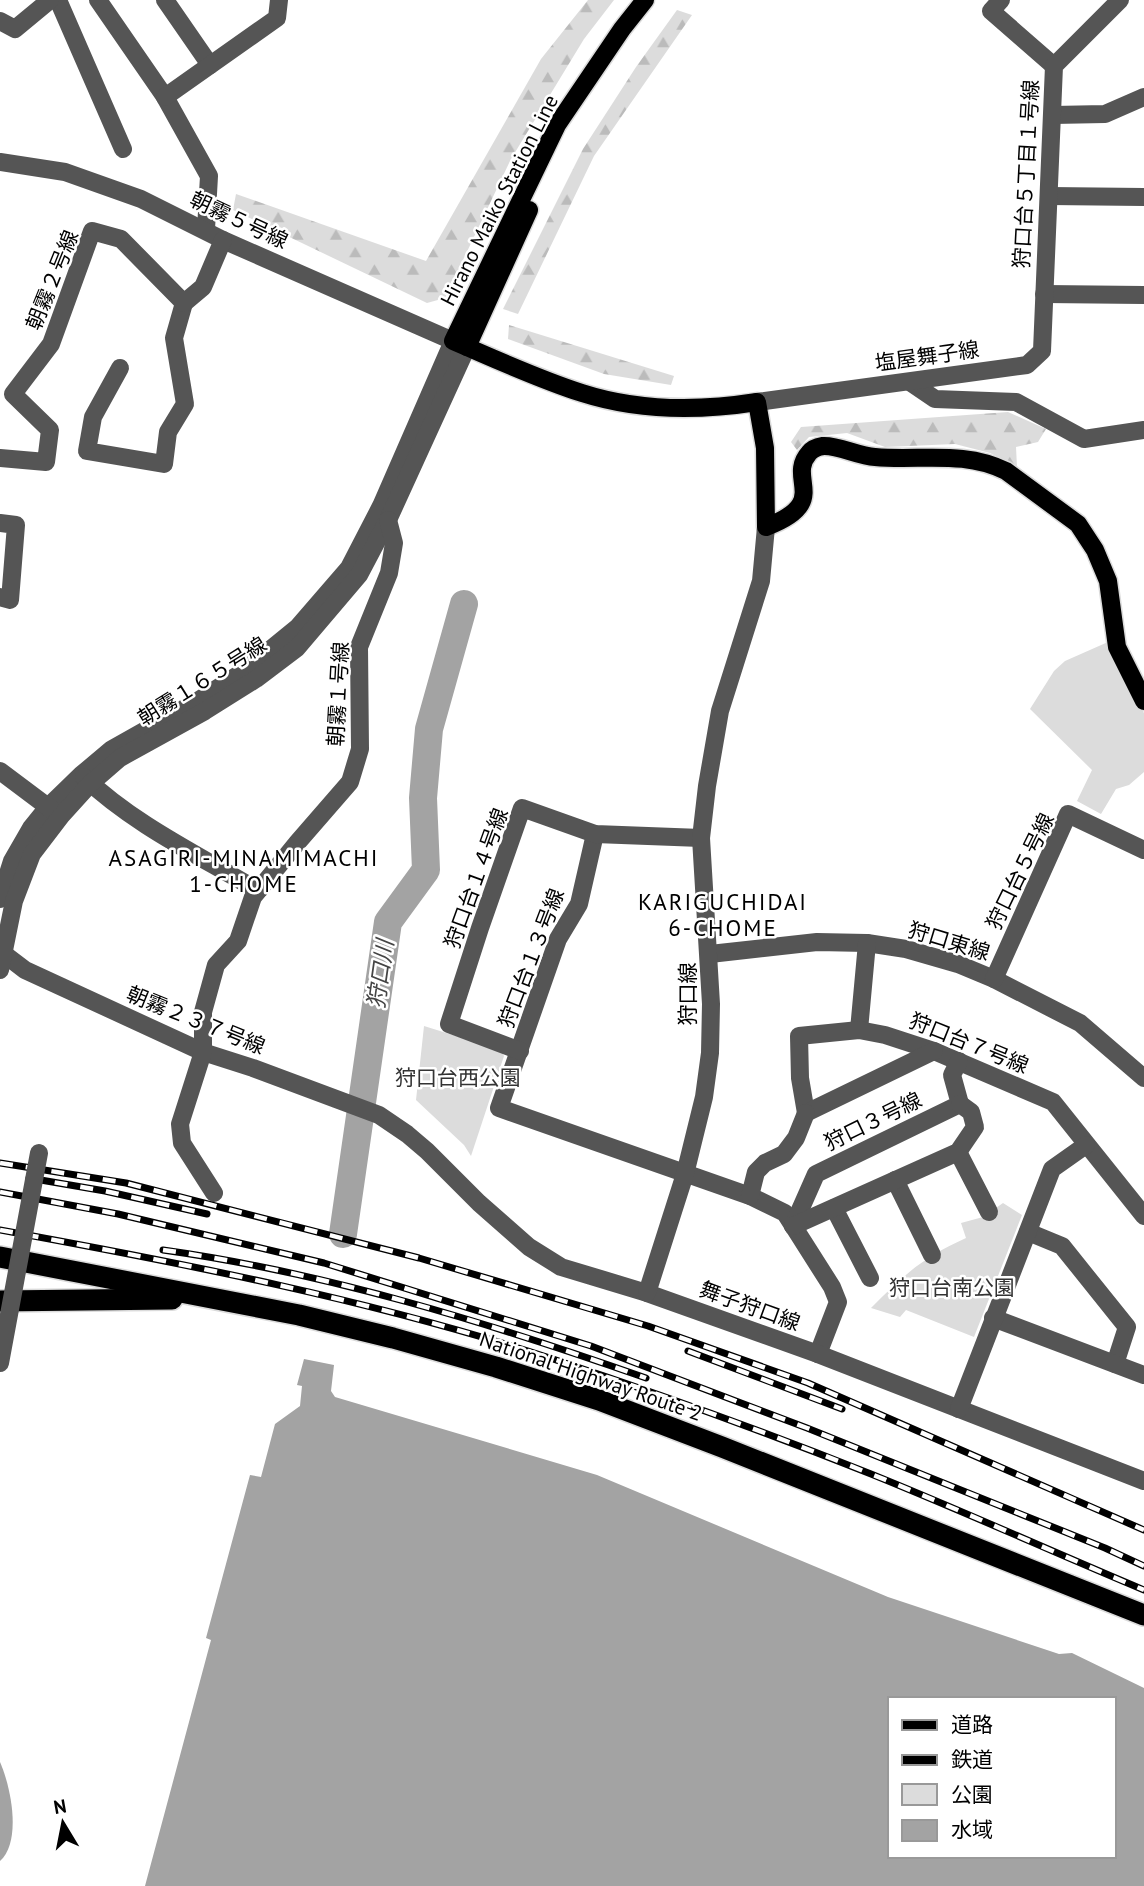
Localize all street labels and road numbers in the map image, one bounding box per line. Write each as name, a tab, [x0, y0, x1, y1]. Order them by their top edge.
street label: 狩口台５丁目１号線	[1008, 79, 1044, 269]
street label: Hirano Maiko Station Line	[434, 90, 564, 310]
street label: 朝霧５号線	[186, 186, 292, 254]
street label: 朝霧２号線	[20, 226, 84, 334]
street label: 塩屋舞子線	[873, 335, 981, 377]
street label: 朝霧１６５号線	[133, 631, 271, 731]
street label: 朝霧１号線	[322, 641, 354, 747]
street label: 狩口台１４号線	[438, 804, 514, 952]
street label: 狩口台５号線	[980, 808, 1060, 934]
street label: 狩口台１３号線	[492, 885, 570, 1031]
street label: 狩口東線	[905, 916, 993, 966]
street label: 狩口線	[674, 963, 701, 1026]
street label: 朝霧２３７号線	[123, 980, 269, 1060]
street label: 狩口台７号線	[906, 1007, 1032, 1079]
street label: 狩口３号線	[820, 1086, 926, 1156]
street label: 舞子狩口線	[696, 1275, 804, 1337]
street label: National Highway Route 2	[476, 1325, 706, 1427]

